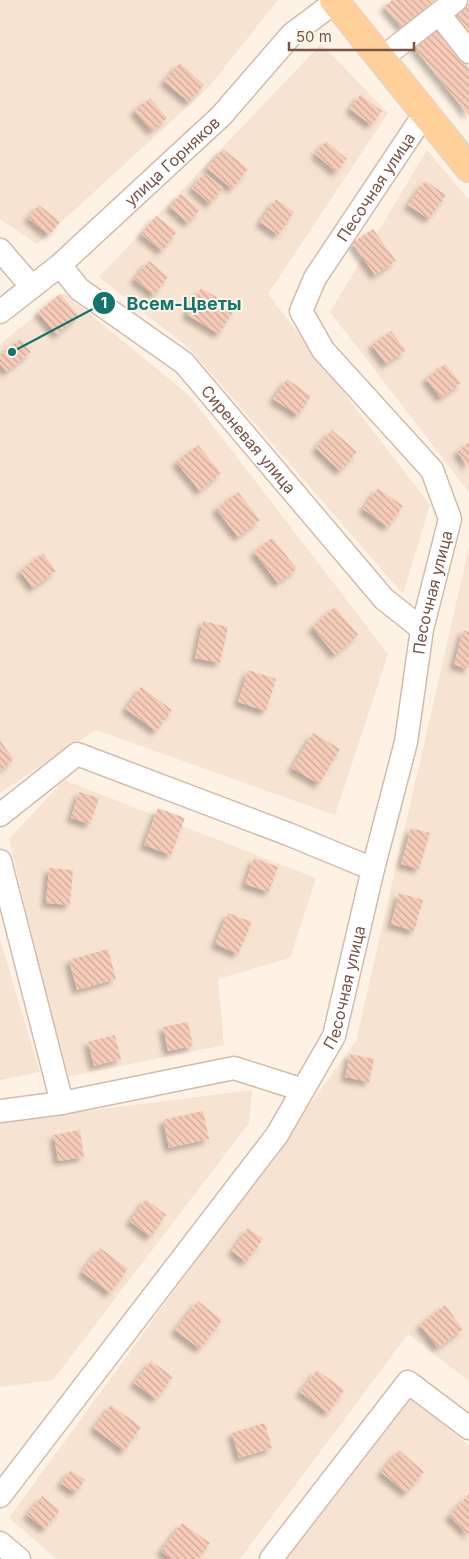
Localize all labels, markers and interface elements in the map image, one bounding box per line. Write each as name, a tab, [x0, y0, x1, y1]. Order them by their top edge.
scale bar	[289, 20, 414, 52]
text: 50 m	[296, 27, 332, 46]
street label: улица Горняков	[120, 112, 224, 210]
street label: Песочная улица	[332, 129, 419, 245]
callout: Всем-Цветы	[91, 287, 251, 320]
text: 1	[101, 293, 107, 312]
text: Всем-Цветы	[126, 293, 242, 314]
street label: Сиреневая улица	[197, 381, 300, 498]
street label: Песочная улица	[409, 528, 457, 656]
street label: Песочная улица	[319, 924, 369, 1053]

